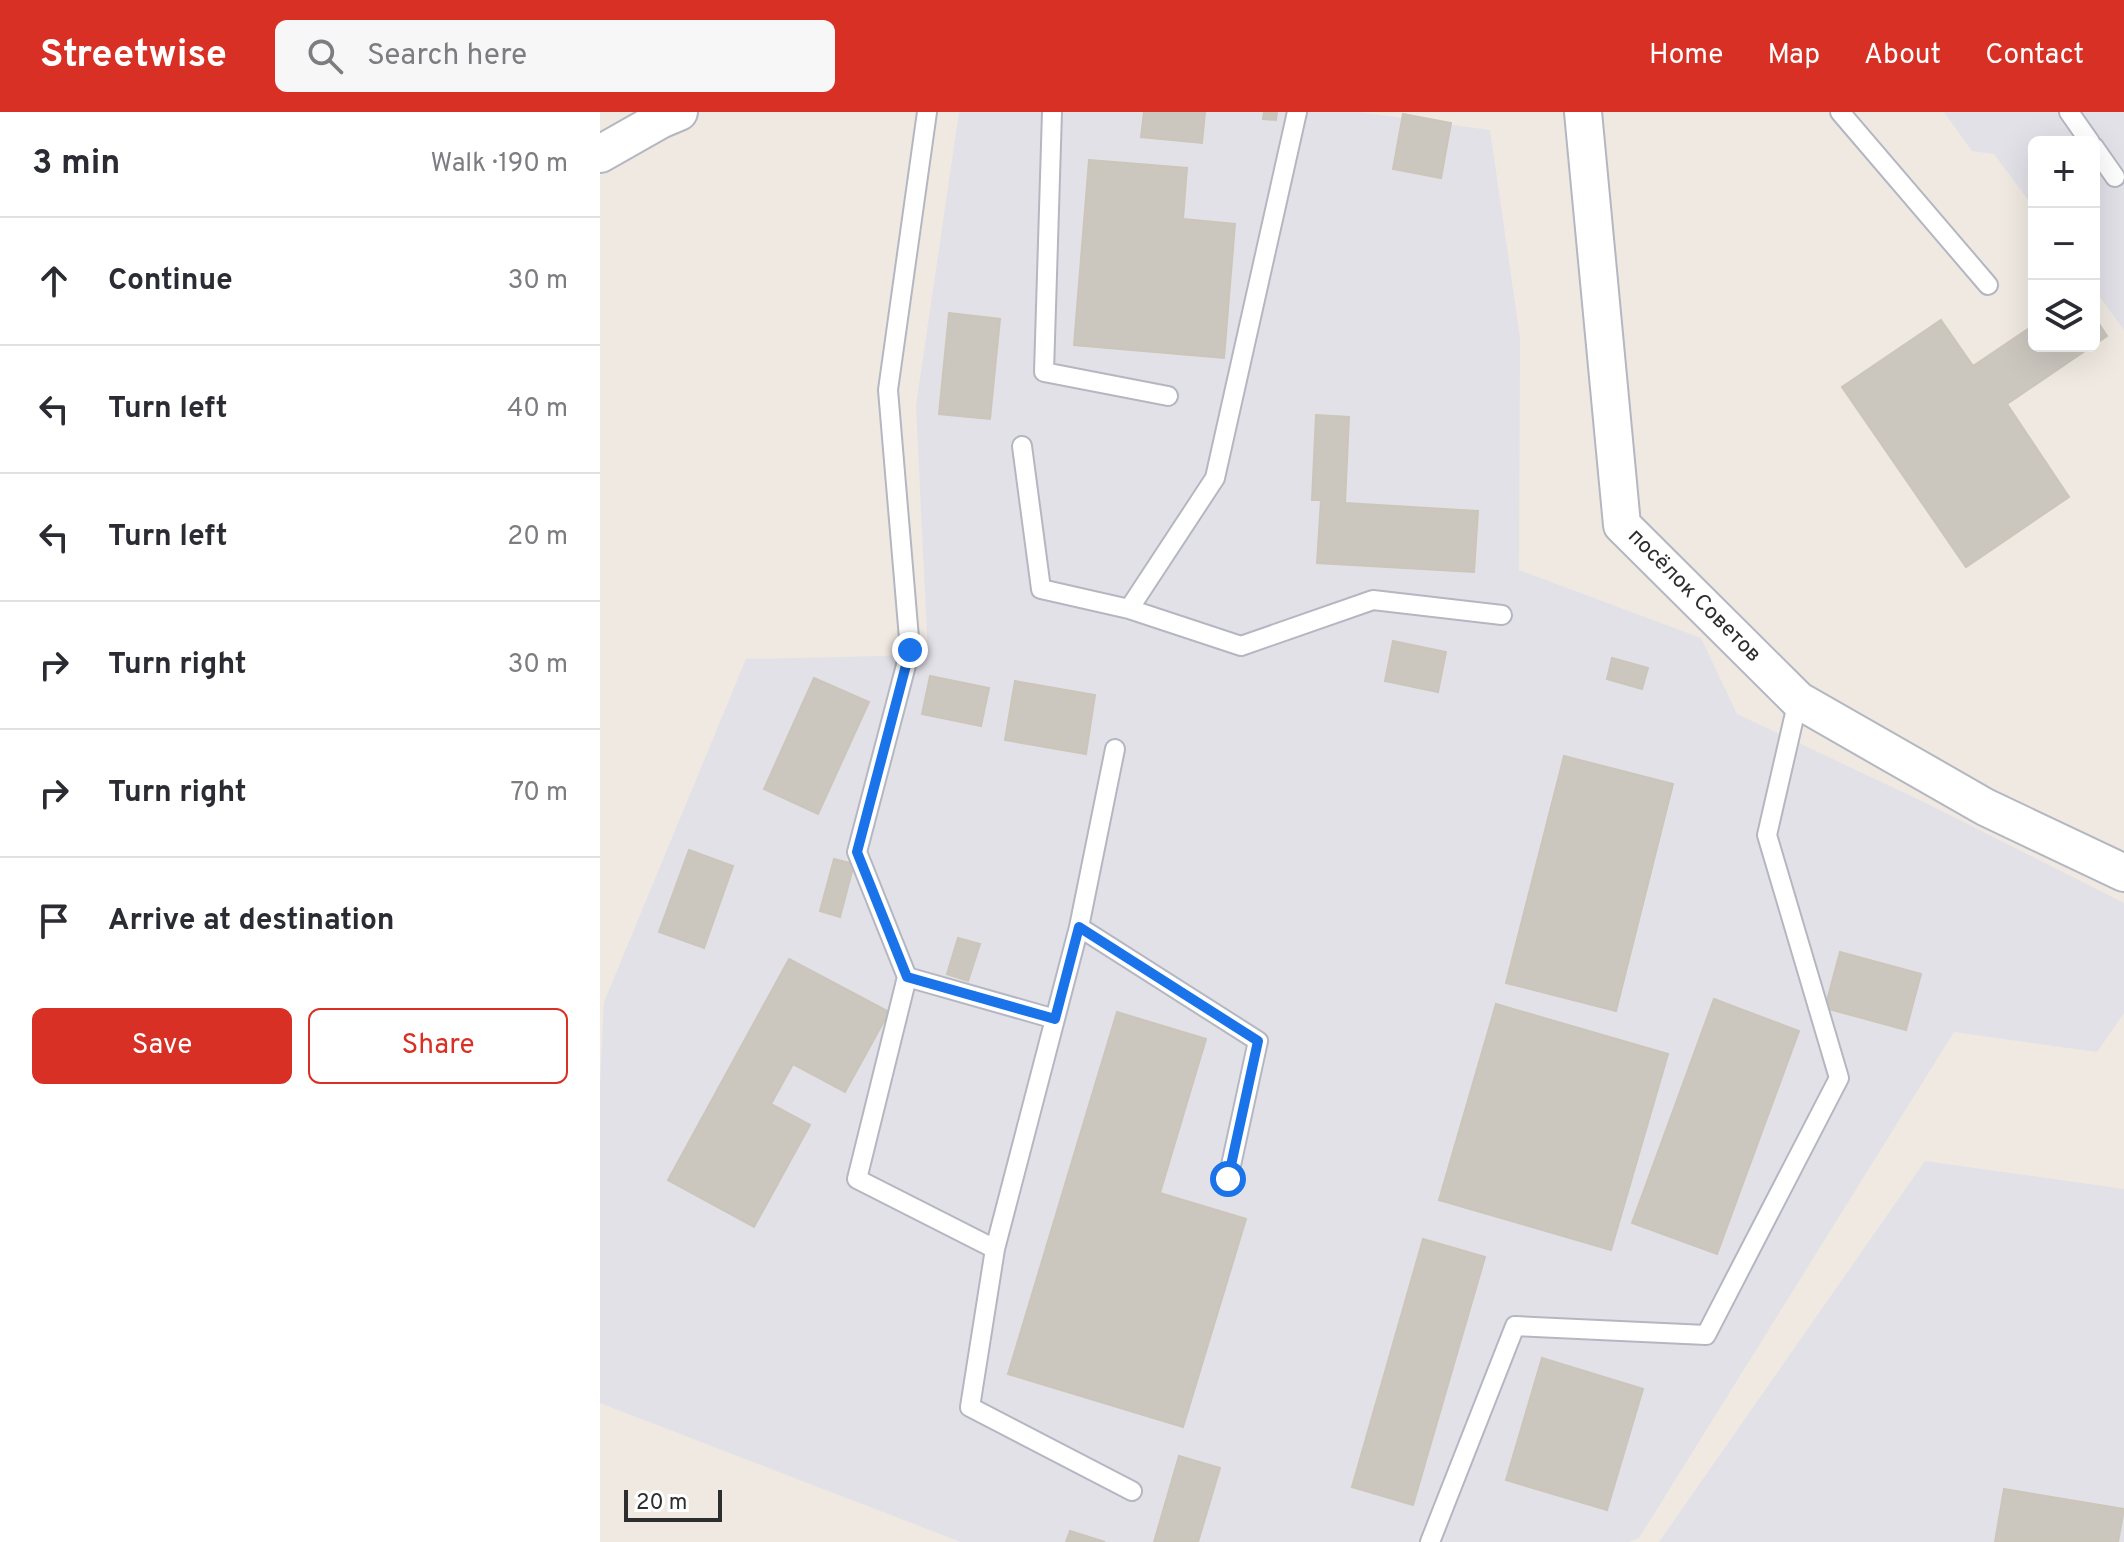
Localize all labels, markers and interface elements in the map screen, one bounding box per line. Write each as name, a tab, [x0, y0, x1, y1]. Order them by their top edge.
search box	[275, 20, 835, 92]
text: Streetwise	[40, 32, 227, 81]
icon: search	[303, 34, 347, 78]
text: Search here	[367, 38, 527, 75]
text: Home	[1649, 38, 1723, 74]
text: Map	[1767, 38, 1820, 74]
text: About	[1864, 38, 1941, 74]
text: Contact	[1985, 38, 2084, 74]
map controls	[2028, 136, 2100, 352]
button: +	[2028, 136, 2100, 208]
text: 3 min	[32, 143, 120, 186]
text: Walk · 190 m	[430, 148, 568, 181]
button: −	[2028, 208, 2100, 280]
icon: ahead	[32, 259, 76, 303]
text: Continue	[108, 263, 233, 300]
text: 30 m	[508, 265, 568, 298]
button: layers	[2028, 280, 2100, 352]
icon: left	[32, 387, 76, 431]
text: Turn left	[108, 391, 228, 428]
text: 40 m	[507, 393, 568, 426]
icon: left	[32, 515, 76, 559]
text: Turn left	[108, 519, 228, 556]
text: 20 m	[507, 521, 568, 554]
street label: посёлок Советов	[1622, 524, 1766, 668]
route end	[892, 632, 928, 668]
icon: right	[32, 643, 76, 687]
text: Turn right	[108, 647, 246, 684]
text: 30 m	[508, 649, 568, 682]
icon: right	[32, 771, 76, 815]
text: Turn right	[108, 775, 246, 812]
text: 70 m	[510, 777, 568, 810]
icon: arrive	[32, 899, 76, 943]
text: Arrive at destination	[108, 903, 394, 940]
button: Save	[32, 1008, 292, 1084]
button: Share	[308, 1008, 568, 1084]
route start	[1210, 1161, 1246, 1197]
scale bar	[624, 1486, 722, 1522]
text: 20 m	[636, 1490, 687, 1517]

